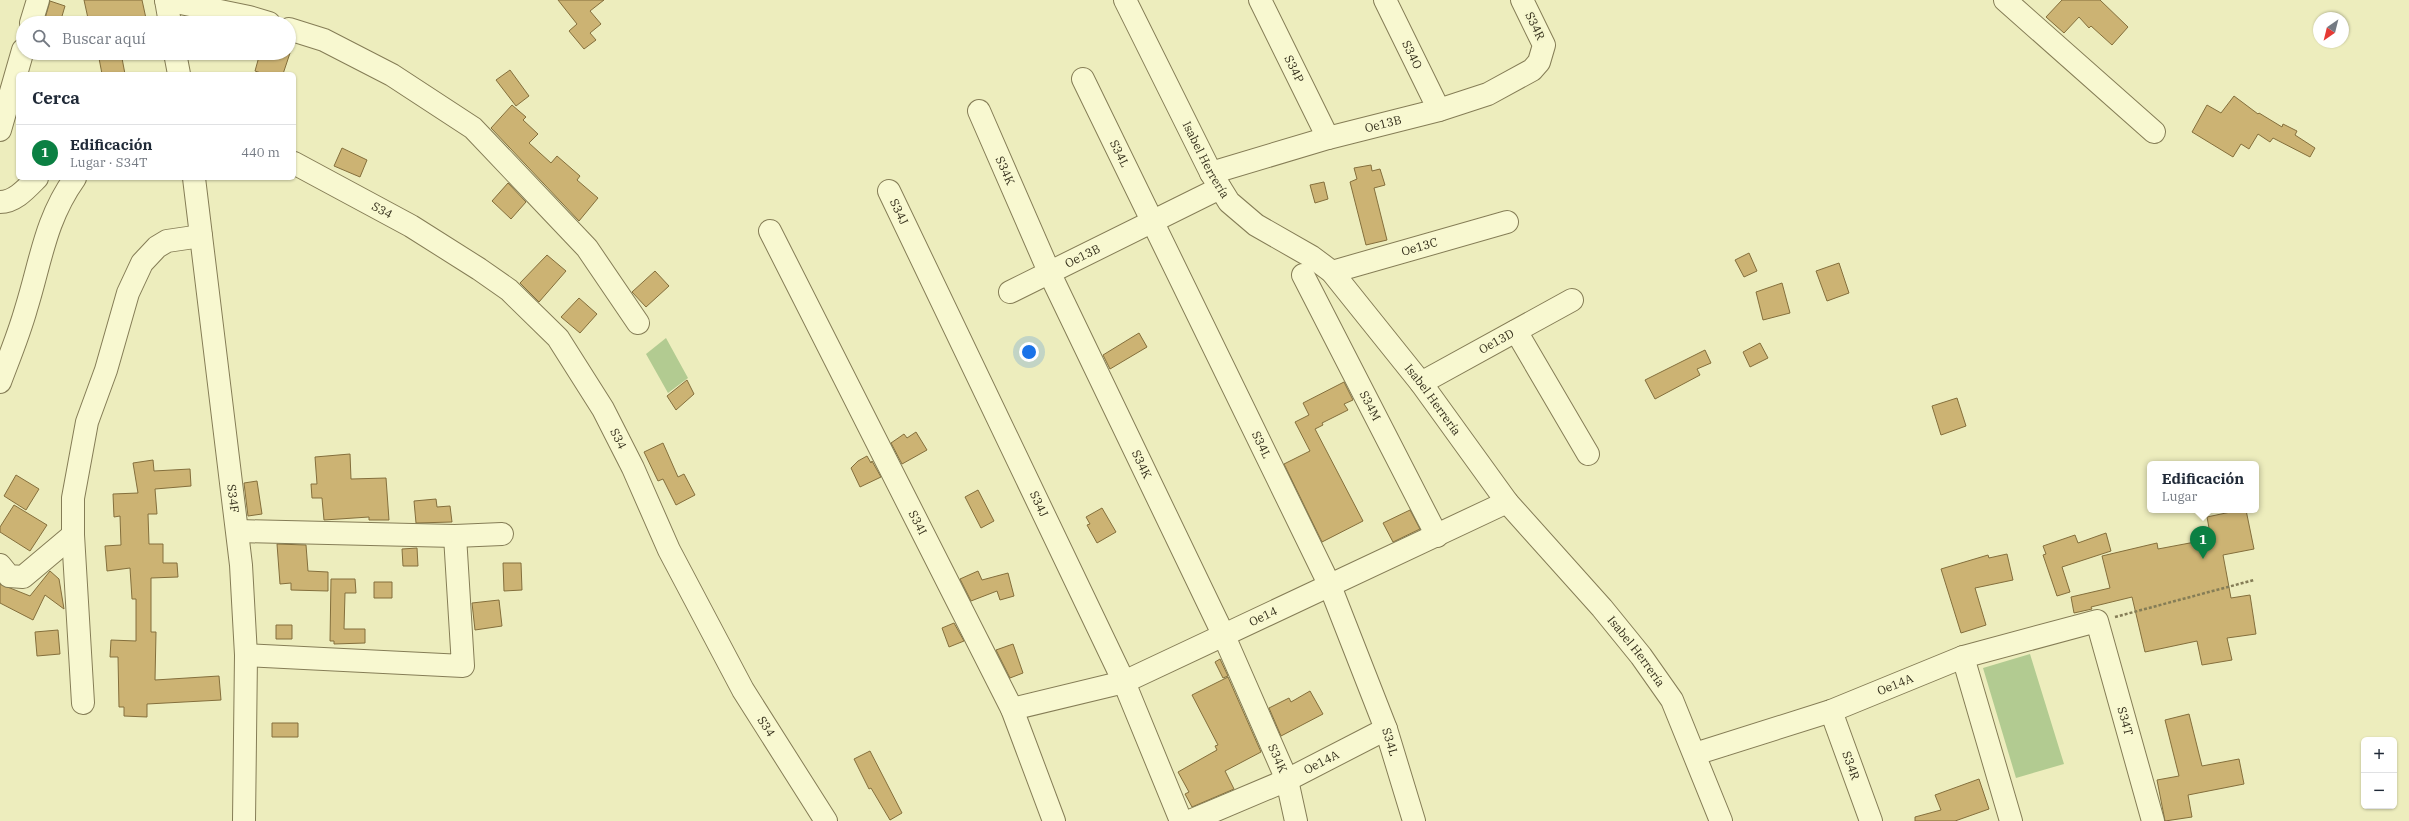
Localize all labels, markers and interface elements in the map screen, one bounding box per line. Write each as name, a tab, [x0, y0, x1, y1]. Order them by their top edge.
street label: S34R	[1522, 9, 1549, 42]
north arrow	[2313, 12, 2349, 48]
search box	[16, 16, 296, 60]
icon: search	[30, 27, 52, 49]
text: Buscar aquí	[62, 29, 146, 48]
street label: S34O	[1399, 38, 1426, 71]
street label: S34P	[1281, 53, 1308, 85]
text: Cerca	[32, 87, 80, 109]
street label: Oe13B	[1363, 112, 1403, 135]
street label: Isabel Herrería	[1179, 119, 1233, 201]
text: Edificación	[70, 135, 152, 154]
street label: S34L	[1107, 137, 1133, 170]
text: 1	[41, 144, 49, 161]
text: 440 m	[241, 144, 280, 161]
text: Lugar · S34T	[70, 154, 148, 171]
street label: S34K	[993, 154, 1018, 188]
street label: S34J	[887, 196, 912, 227]
street label: S34	[369, 198, 395, 222]
street label: Oe13C	[1399, 234, 1440, 259]
street label: Oe13B	[1062, 241, 1102, 271]
street label: Oe13D	[1476, 325, 1516, 357]
your location	[1019, 342, 1039, 362]
street label: Isabel Herrería	[1402, 361, 1465, 439]
street label: S34M	[1357, 388, 1385, 423]
street label: S34	[607, 426, 630, 452]
street label: S34L	[1249, 429, 1275, 461]
street label: S34K	[1129, 447, 1155, 481]
popup	[2147, 461, 2259, 513]
text: Edificación	[2162, 469, 2244, 488]
street label: S34F	[224, 483, 243, 514]
street label: S34J	[1027, 488, 1052, 519]
text: Lugar	[2162, 488, 2197, 505]
street label: S34I	[906, 508, 931, 537]
pin: 1	[2190, 526, 2216, 559]
street label: Oe14	[1246, 603, 1279, 629]
street label: Isabel Herrería	[1605, 613, 1669, 690]
street label: Oe14A	[1875, 670, 1916, 698]
street label: S34T	[2114, 705, 2137, 737]
street label: S34	[755, 713, 779, 739]
street label: S34L	[1379, 726, 1402, 758]
map controls	[2361, 737, 2397, 809]
button: +	[2361, 737, 2397, 773]
street label: S34K	[1265, 741, 1291, 775]
street label: Oe14A	[1301, 746, 1342, 777]
street label: S34R	[1839, 749, 1863, 782]
button: −	[2361, 773, 2397, 809]

